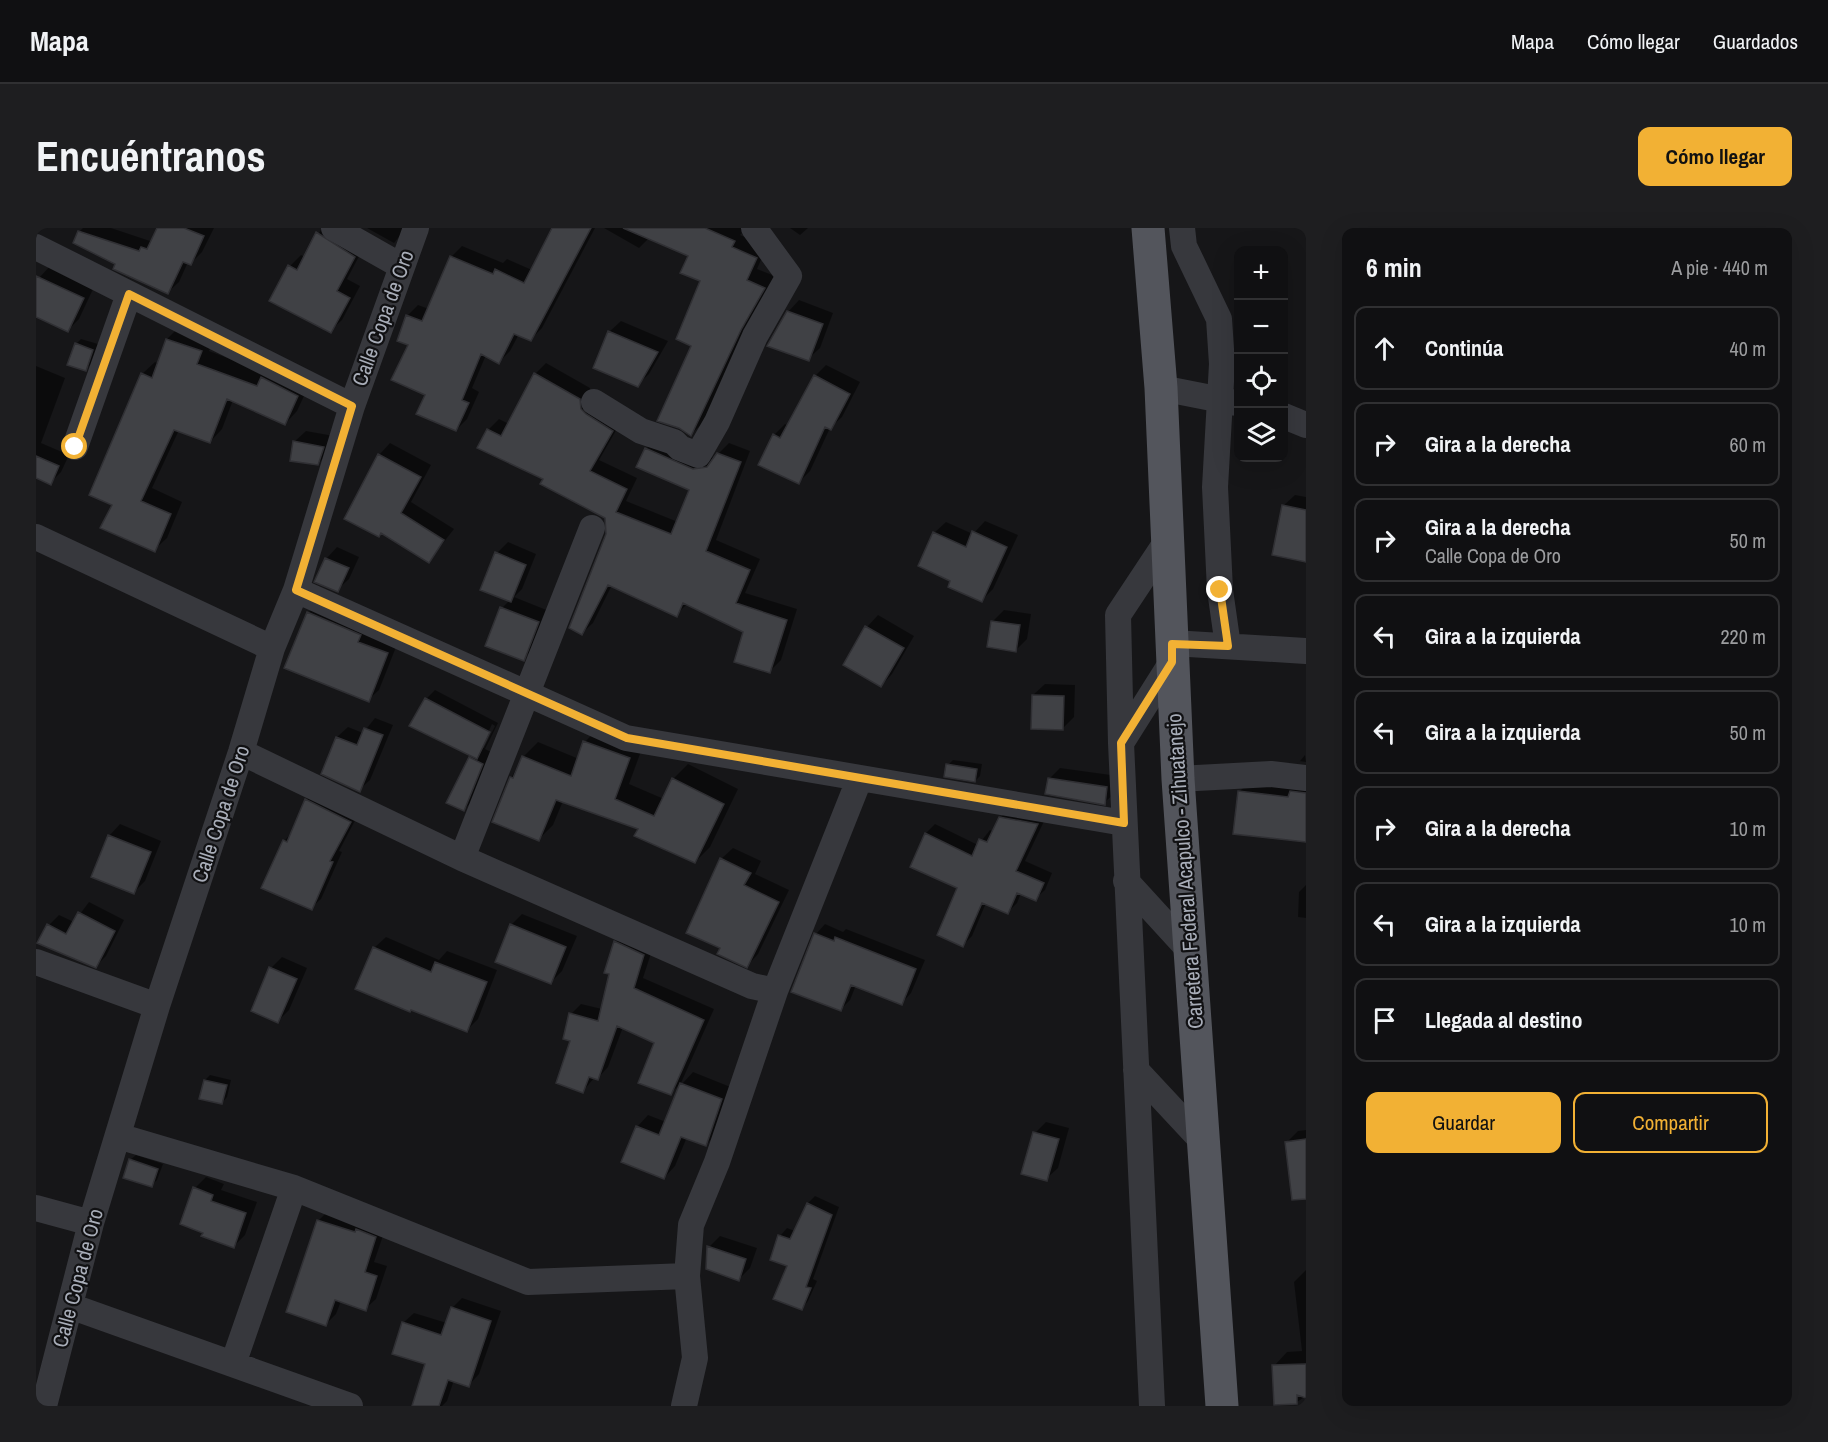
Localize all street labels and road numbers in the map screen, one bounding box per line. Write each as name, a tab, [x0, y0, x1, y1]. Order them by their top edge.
street label: Calle Copa de Oro	[345, 246, 421, 390]
street label: Carretera Federal Acapulco - Zihuatanejo	[1159, 712, 1210, 1030]
street label: Calle Copa de Oro	[185, 742, 256, 886]
street label: Calle Copa de Oro	[45, 1205, 110, 1351]

